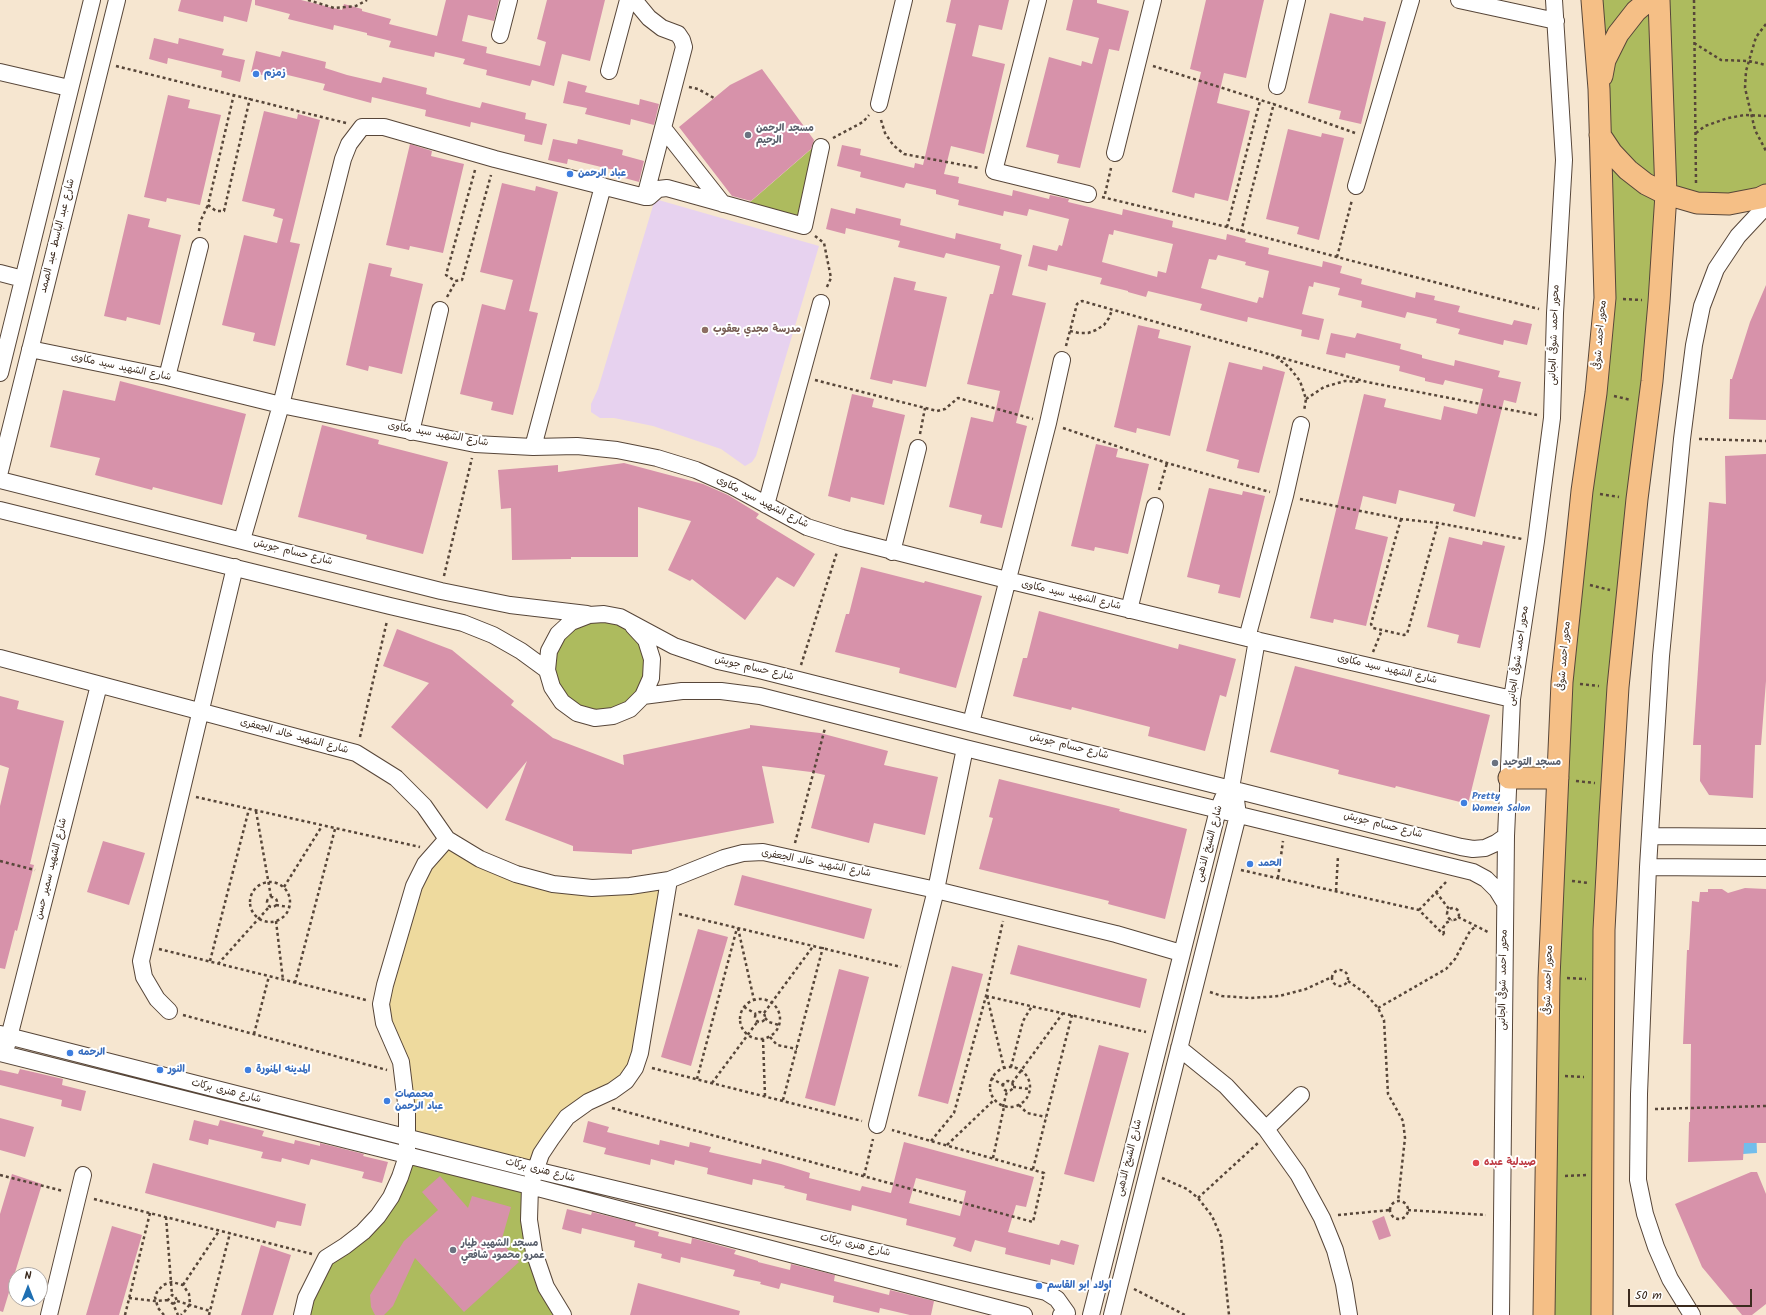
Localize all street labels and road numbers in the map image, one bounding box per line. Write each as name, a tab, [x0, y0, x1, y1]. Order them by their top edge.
street label: شارع عبد الباسط عبد الصمد	[38, 178, 78, 294]
street label: محور احمد شوقى الجانبى	[1547, 284, 1563, 386]
street label: محور احمد شوقى	[1592, 300, 1610, 370]
street label: شارع الشهيد سيد مكاوى	[70, 352, 172, 384]
street label: شارع الشهيد سيد مكاوى	[387, 420, 489, 450]
street label: شارع الشهيد سيد مكاوى	[714, 475, 810, 531]
street label: شارع حسام جويش	[252, 537, 334, 569]
street label: شارع الشهيد سيد مكاوى	[1020, 579, 1122, 613]
street label: محور احمد شوقى الجانبى	[1506, 605, 1532, 707]
street label: محور احمد شوقى	[1556, 621, 1574, 691]
street label: شارع الشهيد سيد مكاوى	[1336, 653, 1438, 687]
street label: شارع حسام جويش	[713, 654, 795, 684]
street label: شارع الشهيد خالد الجعفرى	[239, 717, 349, 757]
street label: شارع حسام جويش	[1028, 731, 1110, 763]
street label: شارع الشيخ الذهبى	[1194, 804, 1226, 884]
street label: شارع حسام جويش	[1342, 810, 1424, 842]
street label: شارع الشهيد سمير حسن	[34, 817, 70, 921]
street label: شارع الشهيد خالد الجعفرى	[760, 847, 872, 881]
street label: محور احمد شوقى الجانبى	[1497, 929, 1511, 1031]
street label: محور احمد شوقى	[1542, 945, 1556, 1015]
street label: شارع هنرى بركات	[190, 1078, 262, 1106]
street label: شارع الشيخ الذهبى	[1115, 1118, 1145, 1198]
street label: شارع هنرى بركات	[504, 1157, 576, 1185]
street label: شارع هنرى بركات	[819, 1232, 891, 1260]

